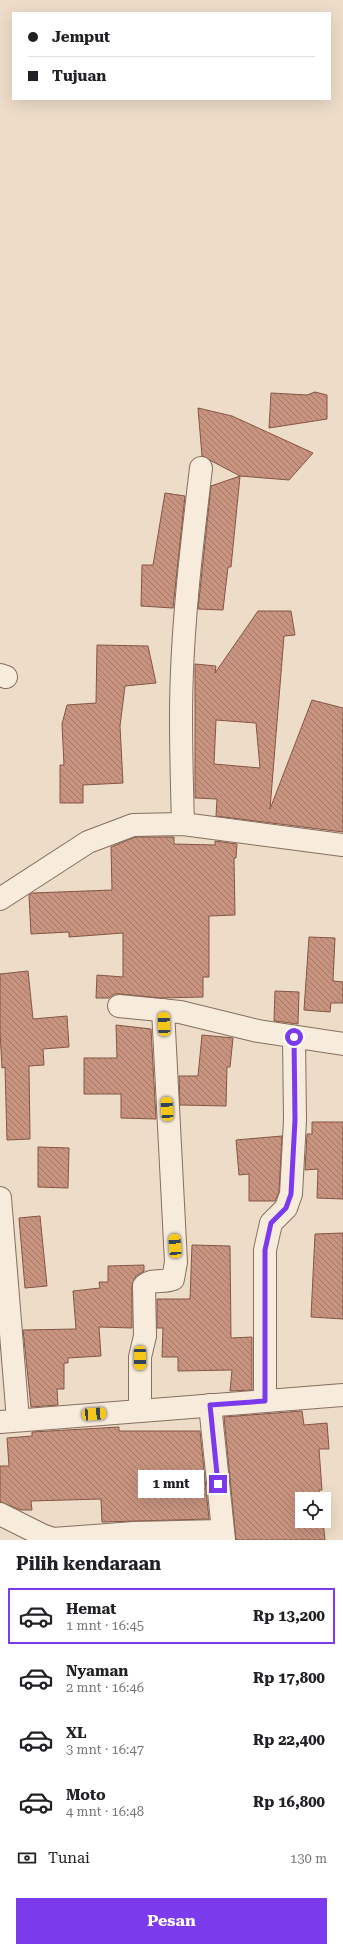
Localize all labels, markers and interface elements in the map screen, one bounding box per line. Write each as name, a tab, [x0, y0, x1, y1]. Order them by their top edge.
text: Jemput	[52, 28, 110, 46]
text: Tujuan	[52, 67, 106, 85]
car	[158, 1012, 170, 1036]
route start	[285, 1028, 303, 1046]
car	[160, 1097, 174, 1121]
car	[168, 1234, 182, 1258]
car	[134, 1346, 146, 1370]
car	[82, 1407, 106, 1421]
callout: 1 mnt	[138, 1470, 204, 1498]
route end	[209, 1475, 227, 1493]
text: 1 mnt	[152, 1476, 190, 1491]
map controls	[295, 1492, 331, 1528]
button: locate	[295, 1492, 331, 1528]
text: Pilih kendaraan	[16, 1553, 161, 1574]
icon: car	[18, 1598, 54, 1634]
text: Hemat	[66, 1600, 116, 1618]
text: Rp 13,200	[253, 1607, 325, 1625]
text: 1 mnt · 16:45	[66, 1618, 144, 1633]
icon: car	[18, 1660, 54, 1696]
text: Nyaman	[66, 1662, 128, 1680]
text: Rp 17,800	[253, 1669, 325, 1687]
text: 2 mnt · 16:46	[66, 1680, 144, 1695]
icon: car	[18, 1722, 54, 1758]
text: XL	[66, 1724, 87, 1742]
text: Rp 22,400	[253, 1731, 325, 1749]
text: 3 mnt · 16:47	[66, 1742, 144, 1757]
icon: car	[18, 1784, 54, 1820]
text: Moto	[66, 1786, 106, 1804]
text: Rp 16,800	[253, 1793, 325, 1811]
text: 4 mnt · 16:48	[66, 1804, 144, 1819]
icon: cash	[16, 1847, 38, 1869]
text: Tunai	[48, 1849, 90, 1867]
text: 130 m	[290, 1851, 327, 1866]
button: Pesan	[16, 1898, 327, 1944]

